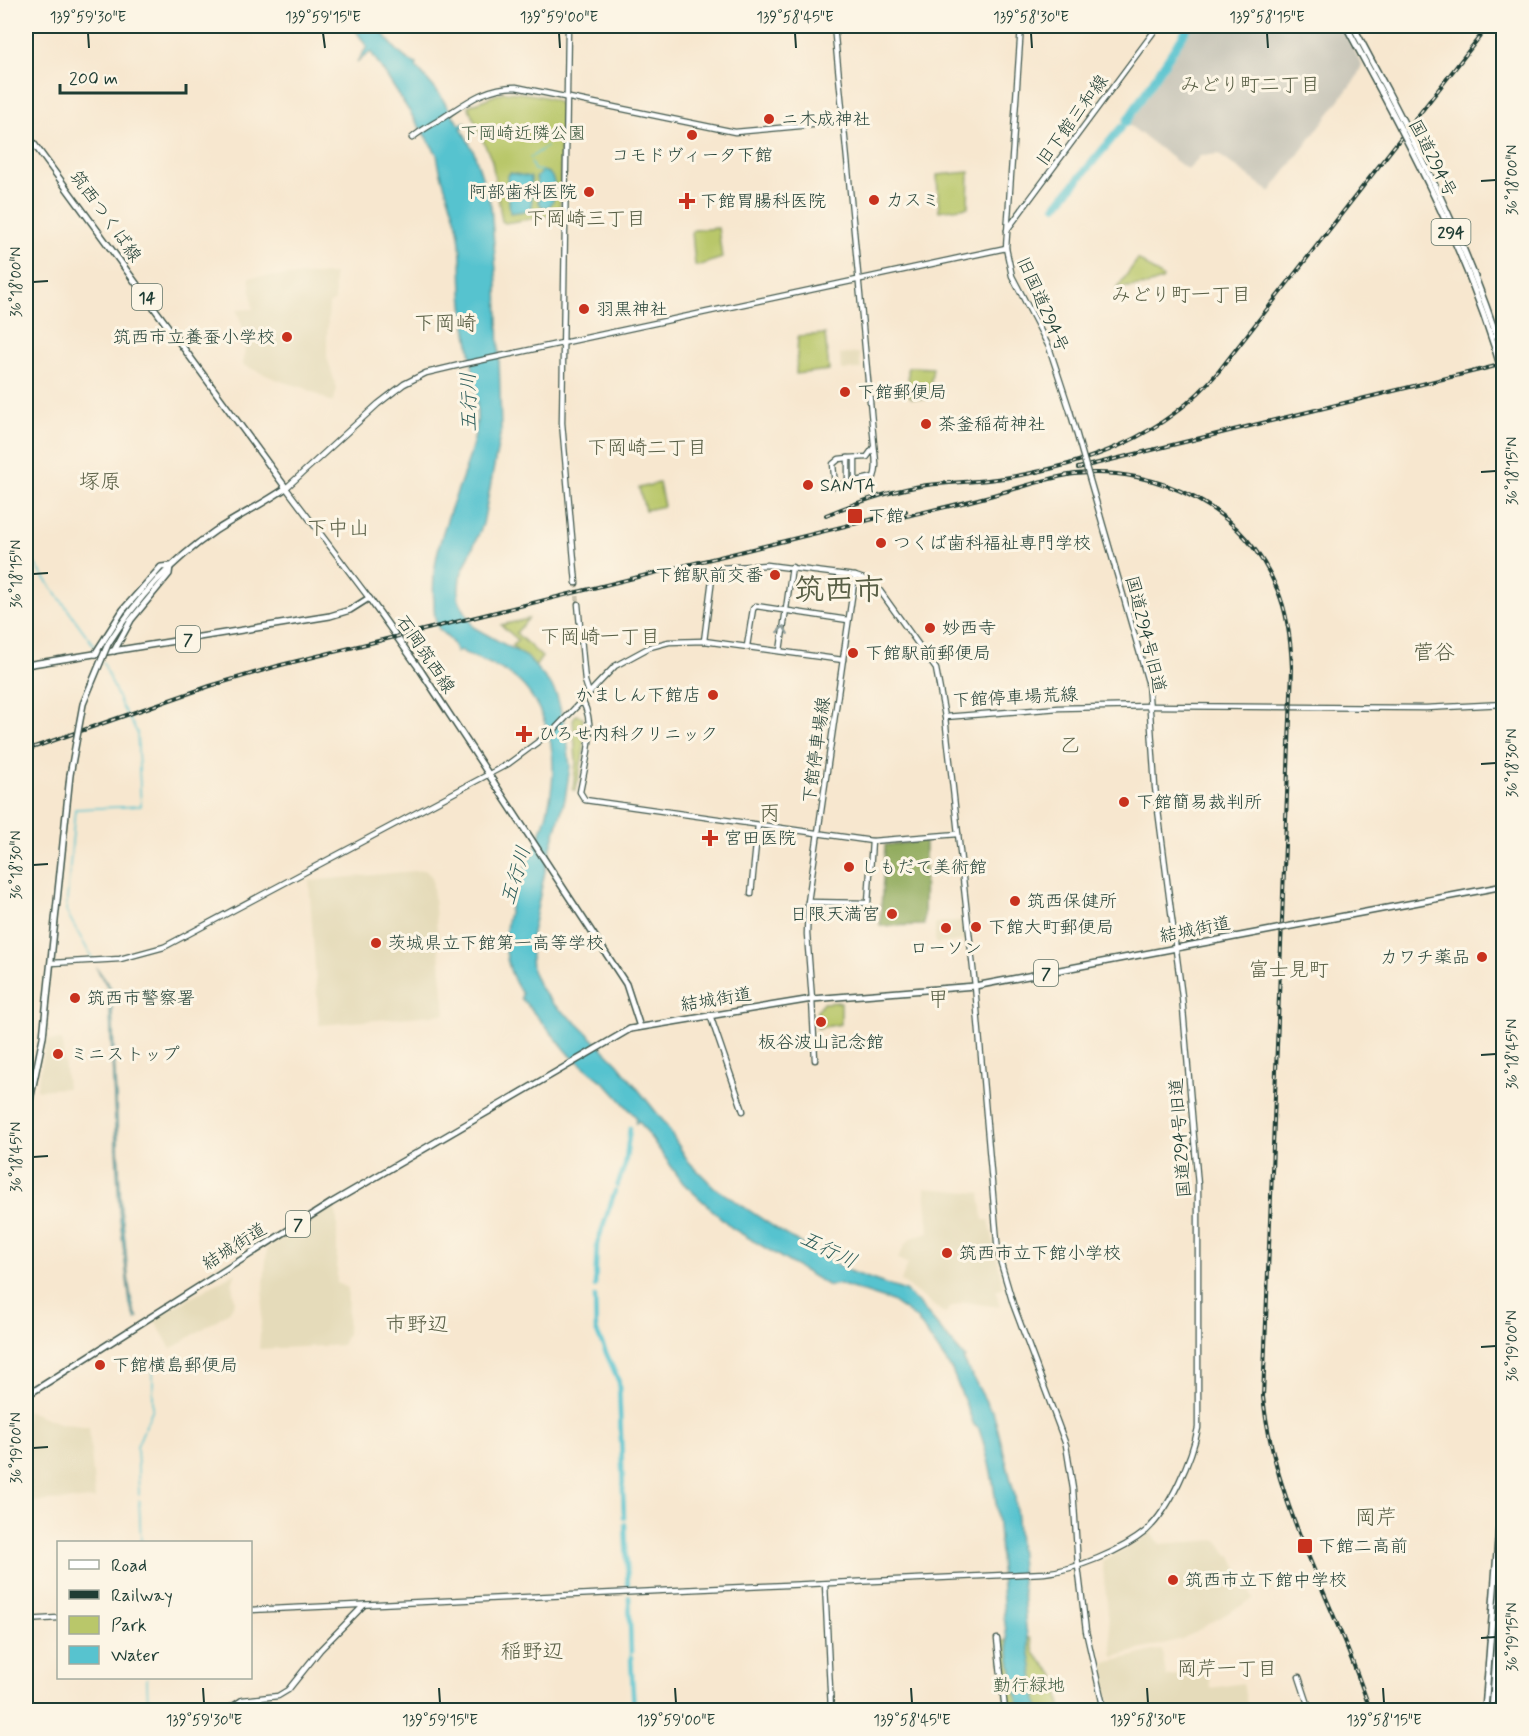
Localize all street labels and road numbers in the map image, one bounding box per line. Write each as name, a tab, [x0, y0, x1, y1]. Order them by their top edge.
street label: 旧下館三和線	[1031, 70, 1114, 171]
street label: 国道294号	[1402, 116, 1462, 201]
street label: 筑西つくば線	[64, 166, 147, 267]
road number: 294	[1432, 219, 1470, 245]
street label: 旧国道294号	[1010, 253, 1074, 356]
road number: 14	[132, 284, 162, 310]
street label: 国道294号旧道	[1119, 573, 1171, 695]
street label: 石岡筑西線	[390, 611, 460, 699]
road number: 7	[176, 626, 200, 652]
street label: 下館停車場荒線	[952, 683, 1079, 713]
street label: 下館停車場線	[798, 695, 836, 805]
street label: 結城街道	[1158, 911, 1233, 949]
road number: 7	[1034, 960, 1058, 986]
street label: 結城街道	[679, 983, 754, 1017]
street label: 国道294号旧道	[1165, 1077, 1197, 1199]
road number: 7	[286, 1211, 310, 1237]
street label: 結城街道	[198, 1218, 271, 1276]

